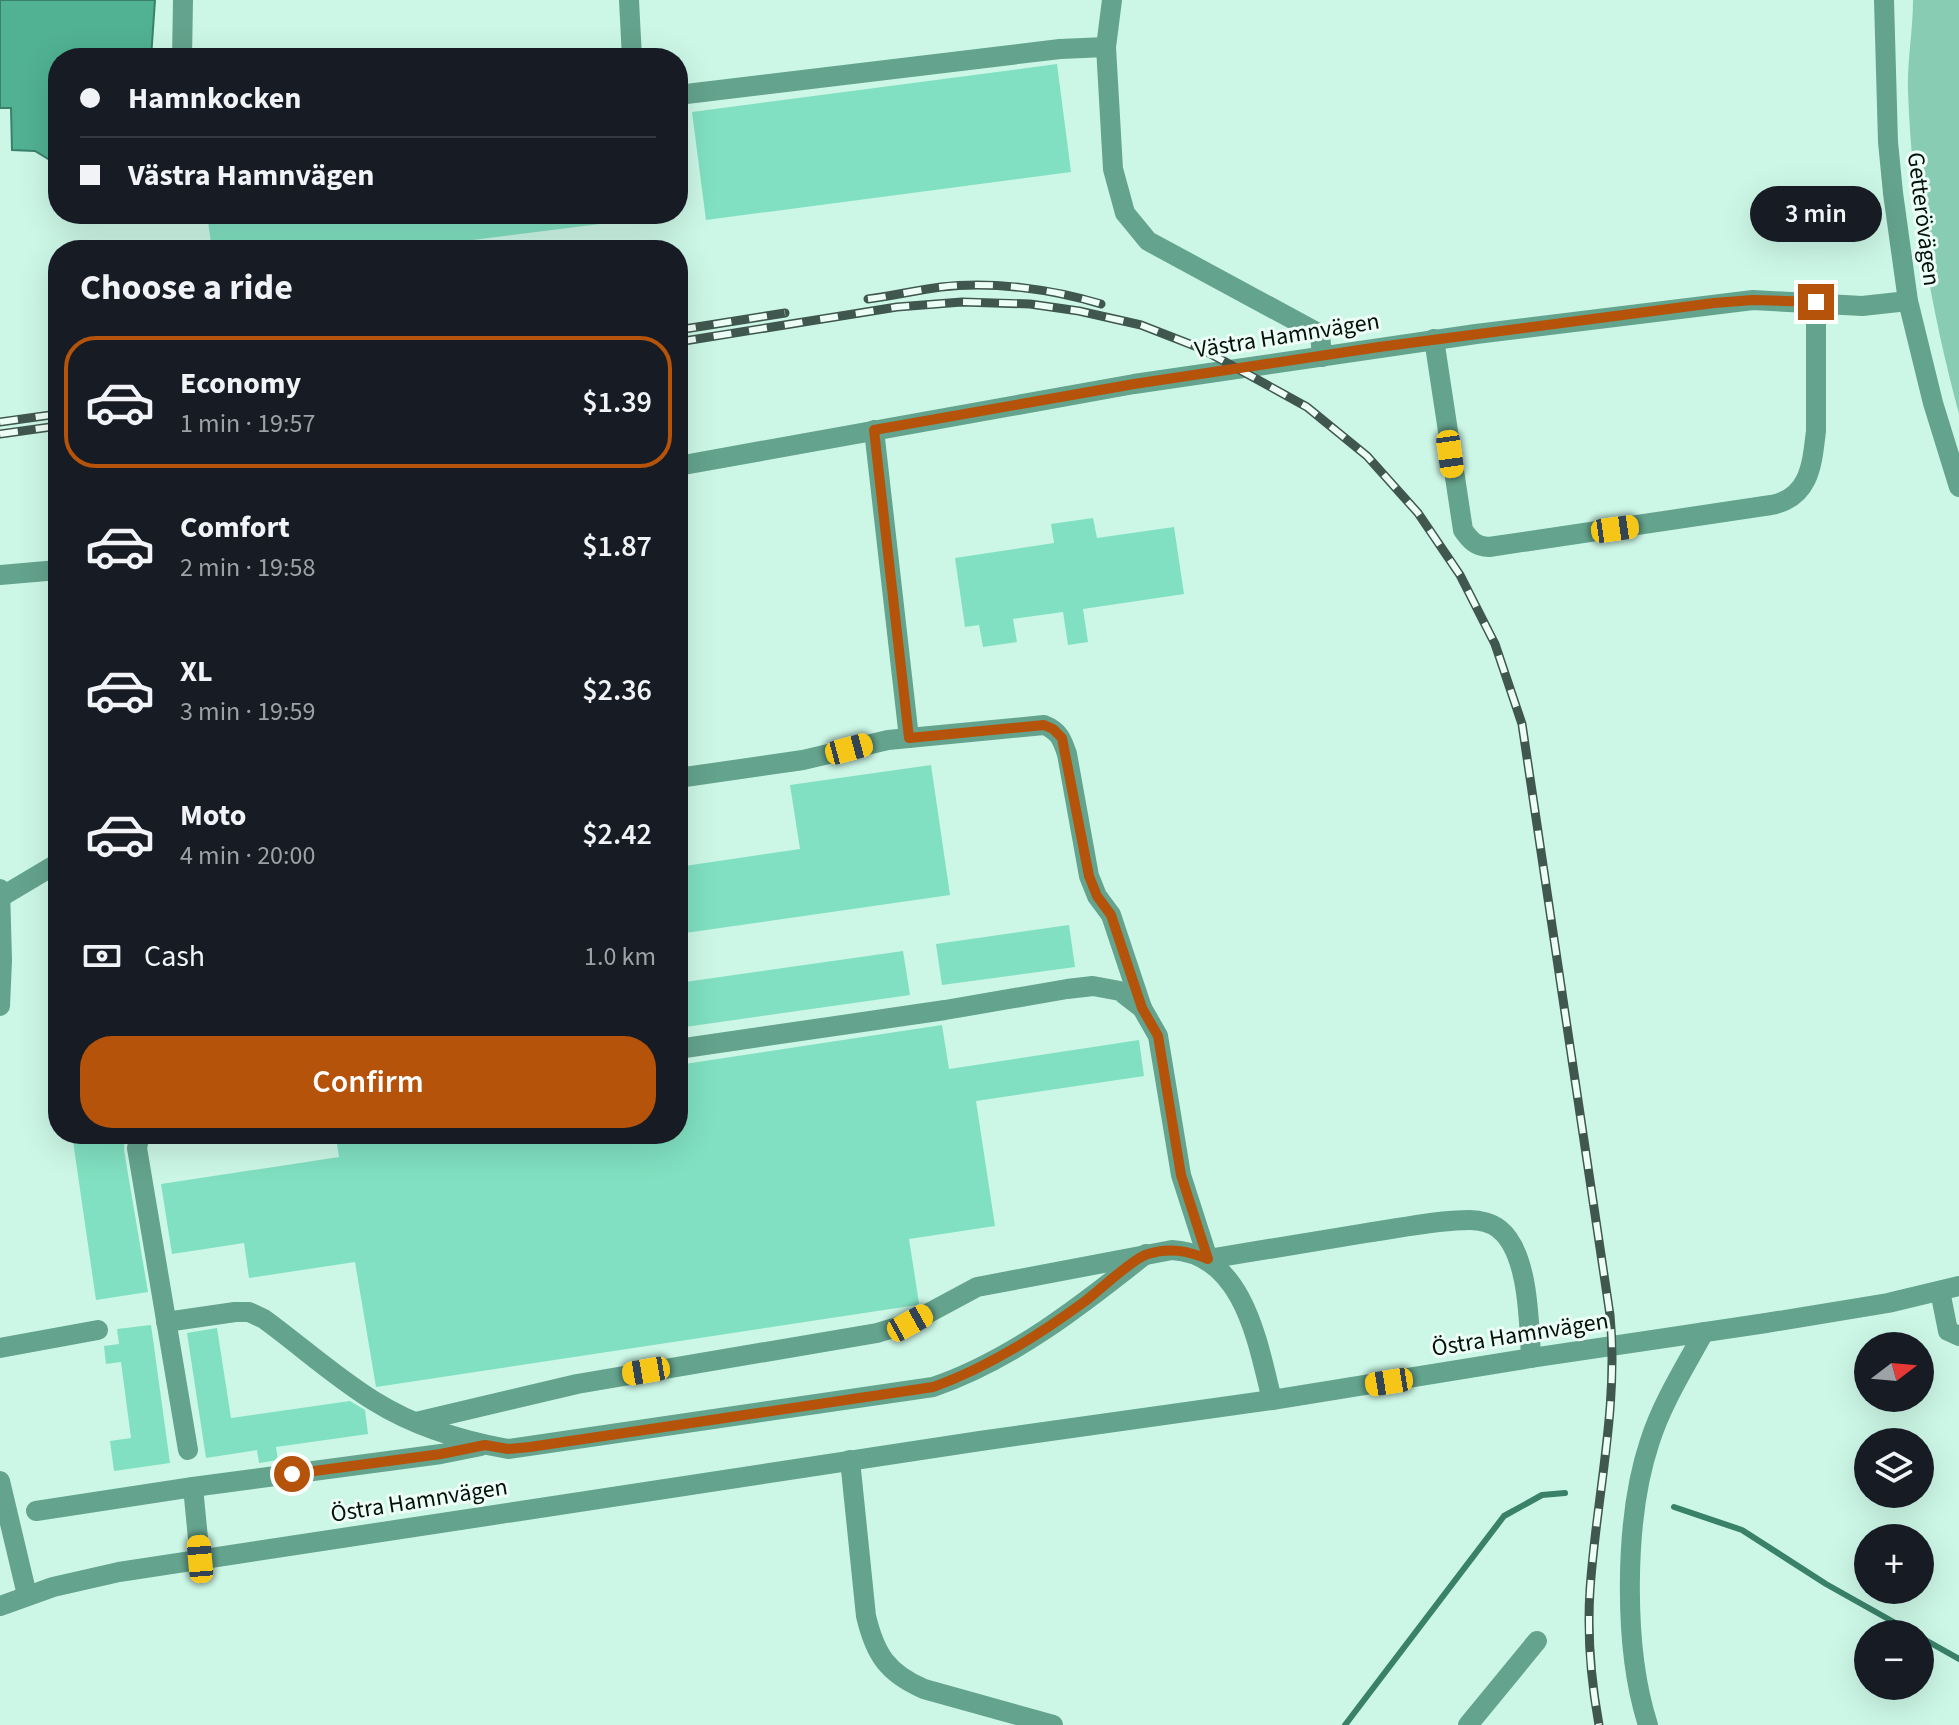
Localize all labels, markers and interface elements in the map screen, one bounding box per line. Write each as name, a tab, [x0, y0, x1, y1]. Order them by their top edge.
text: Hamnkocken	[128, 77, 301, 120]
street label: Getterövägen	[1898, 150, 1949, 288]
text: Västra Hamnvägen	[128, 154, 375, 197]
callout: 3 min	[1750, 186, 1882, 242]
text: 3 min	[1785, 195, 1847, 232]
text: Choose a ride	[80, 262, 293, 313]
route end	[1798, 284, 1834, 320]
street label: Västra Hamnvägen	[1192, 304, 1382, 367]
text: Economy	[180, 362, 301, 405]
icon: car	[84, 366, 156, 438]
text: $1.39	[582, 381, 652, 424]
text: 1 min · 19:57	[180, 405, 315, 442]
car	[1435, 429, 1465, 479]
text: Comfort	[180, 506, 290, 549]
icon: car	[84, 510, 156, 582]
car	[1590, 514, 1640, 544]
text: $1.87	[582, 525, 652, 568]
text: 2 min · 19:58	[180, 549, 315, 586]
text: XL	[180, 650, 213, 693]
icon: car	[84, 654, 156, 726]
text: $2.36	[582, 669, 652, 712]
text: 3 min · 19:59	[180, 693, 315, 730]
car	[823, 731, 875, 767]
text: Moto	[180, 794, 246, 837]
icon: car	[84, 798, 156, 870]
text: $2.42	[582, 813, 652, 856]
text: 4 min · 20:00	[180, 837, 315, 874]
icon: cash	[80, 934, 124, 978]
text: Cash	[144, 935, 205, 978]
text: 1.0 km	[584, 938, 656, 975]
button: Confirm	[80, 1036, 656, 1128]
car	[883, 1301, 937, 1345]
street label: Östra Hamnvägen	[1429, 1303, 1611, 1366]
north arrow	[1854, 1332, 1934, 1412]
map controls	[1854, 1332, 1934, 1700]
car	[620, 1355, 672, 1387]
car	[1363, 1366, 1415, 1398]
button: layers	[1854, 1428, 1934, 1508]
route start	[274, 1456, 310, 1492]
street label: Östra Hamnvägen	[328, 1469, 510, 1532]
button: +	[1854, 1524, 1934, 1604]
car	[186, 1534, 214, 1584]
button: −	[1854, 1620, 1934, 1700]

